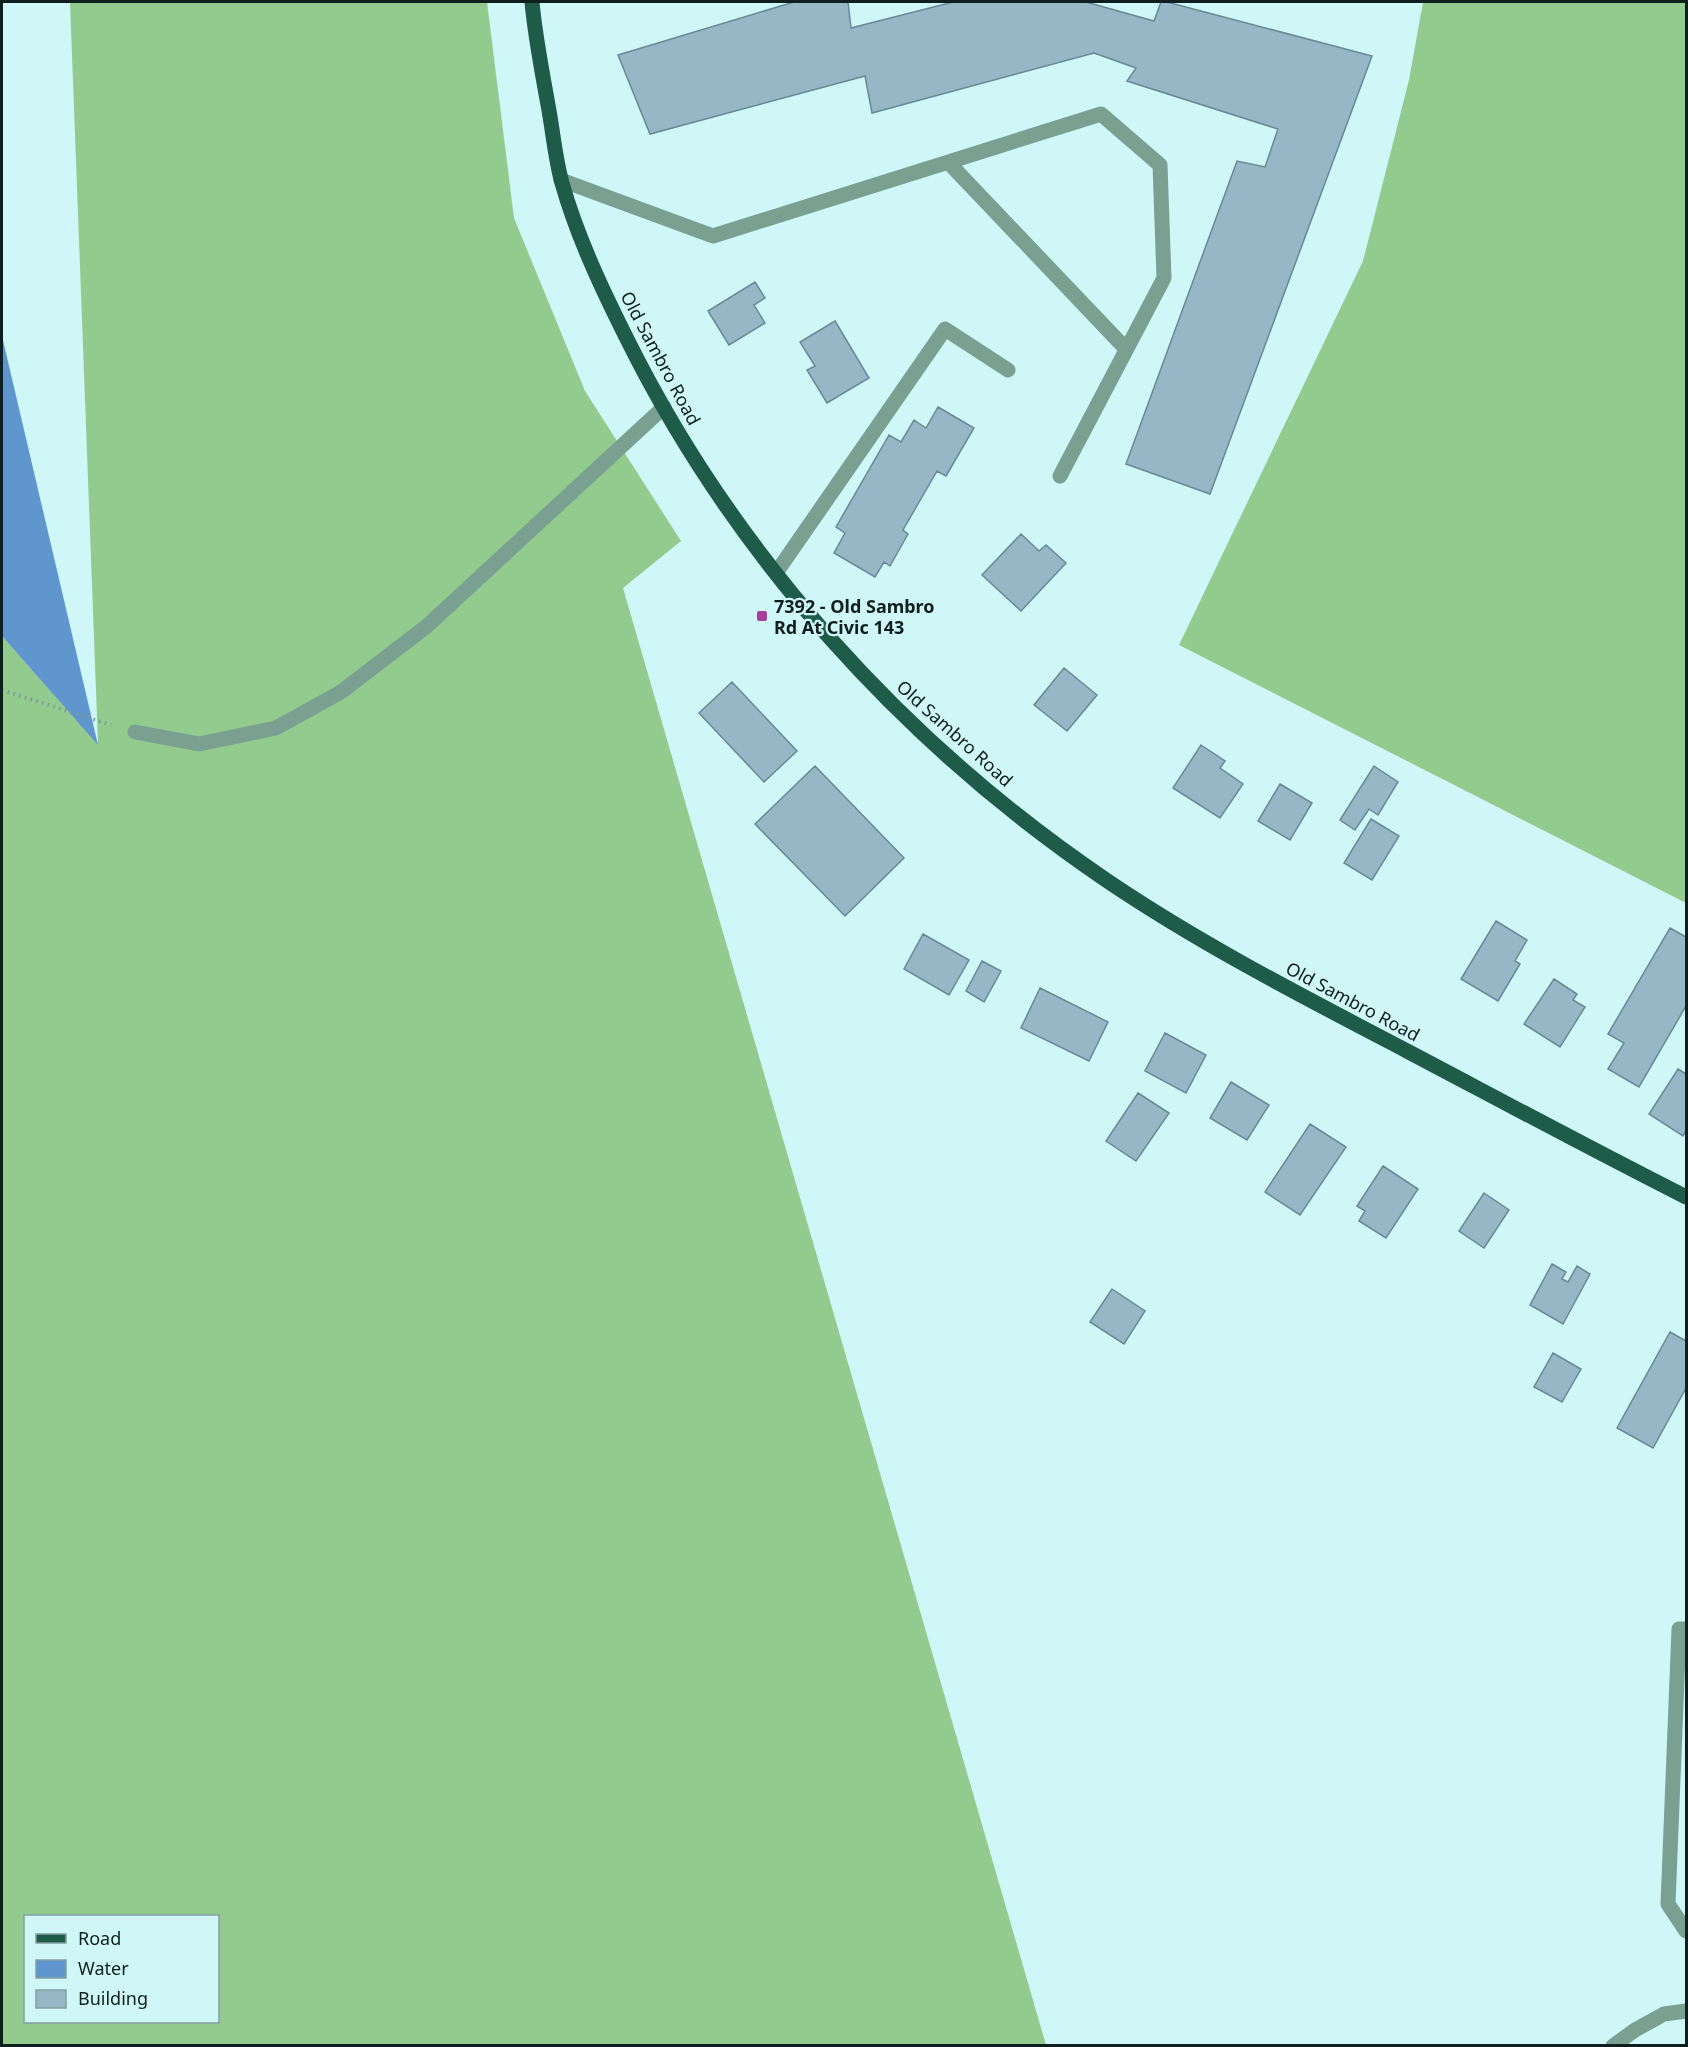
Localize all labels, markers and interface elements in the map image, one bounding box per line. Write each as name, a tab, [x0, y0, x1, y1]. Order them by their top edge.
street label: Old Sambro Road	[616, 287, 706, 429]
place label: 7392 - Old Sambro Rd At Civic 143	[774, 594, 935, 639]
marker: 7392 - Old Sambro Rd At Civic 143	[755, 609, 769, 623]
street label: Old Sambro Road	[892, 674, 1018, 792]
street label: Old Sambro Road	[1282, 956, 1424, 1046]
legend	[24, 1915, 219, 2023]
text: Road	[78, 1926, 121, 1950]
text: Water	[78, 1956, 129, 1980]
text: Building	[78, 1986, 148, 2010]

